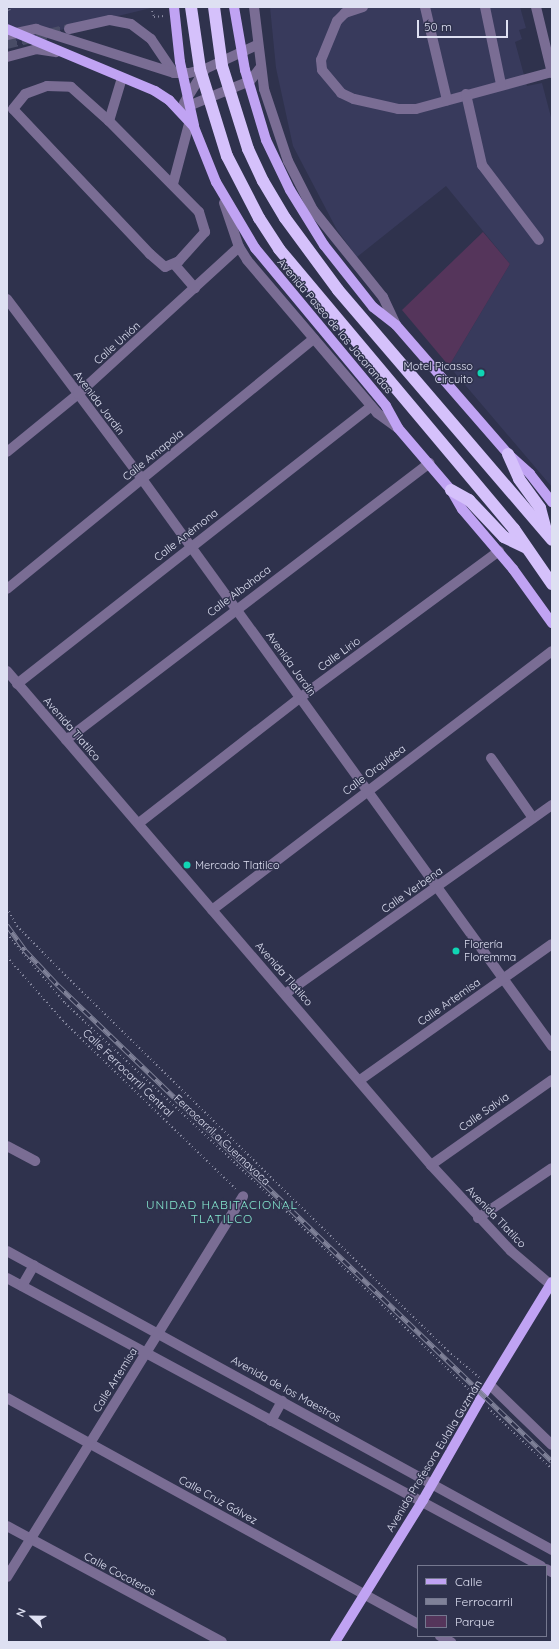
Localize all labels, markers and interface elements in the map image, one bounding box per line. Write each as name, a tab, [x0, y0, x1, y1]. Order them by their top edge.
scale bar	[419, 12, 510, 38]
text: 50 m	[424, 19, 452, 34]
street label: Avenida Paseo de las Jacarandas	[275, 256, 395, 396]
street label: Calle Unión	[91, 319, 143, 367]
place label: Motel Picasso Circuito	[404, 360, 473, 386]
marker: Motel Picasso Circuito	[476, 368, 486, 378]
street label: Avenida Jardín	[71, 369, 127, 437]
street label: Calle Amapola	[120, 426, 186, 484]
street label: Calle Anémona	[151, 506, 221, 564]
street label: Calle Albahaca	[205, 563, 273, 619]
street label: Avenida Jardín	[263, 629, 319, 699]
street label: Calle Lirio	[315, 634, 363, 674]
street label: Avenida Tlatilco	[41, 694, 103, 764]
street label: Calle Orquídea	[340, 742, 408, 798]
place label: Mercado Tlatilco	[195, 858, 280, 872]
marker: Mercado Tlatilco	[182, 860, 192, 870]
street label: Calle Verbena	[379, 864, 445, 916]
place label: Florería Floremma	[464, 938, 516, 964]
street label: Avenida Tlatilco	[253, 939, 315, 1009]
marker: Florería Floremma	[451, 946, 461, 956]
street label: Calle Artemisa	[415, 975, 483, 1029]
street label: Calle Ferrocarril Central	[80, 1026, 176, 1120]
street label: Calle Salvia	[456, 1090, 512, 1134]
street label: Ferrocarril a Cuernavaca	[171, 1092, 273, 1188]
street label: Avenida Tlatilco	[463, 1183, 529, 1251]
district label: UNIDAD HABITACIONAL TLATILCO	[146, 1198, 298, 1226]
street label: Calle Artemisa	[90, 1345, 140, 1415]
street label: Avenida de los Maestros	[229, 1353, 343, 1425]
street label: Avenida Profesora Eulalia Guzmán	[383, 1378, 485, 1534]
street label: Calle Cruz Gálvez	[176, 1473, 260, 1527]
street label: Calle Cocoteros	[82, 1549, 158, 1599]
legend	[417, 1565, 547, 1637]
text: Calle	[455, 1574, 482, 1589]
text: Ferrocarril	[455, 1594, 513, 1609]
north arrow	[12, 1597, 52, 1637]
text: N	[13, 1606, 29, 1619]
text: Parque	[455, 1614, 495, 1629]

